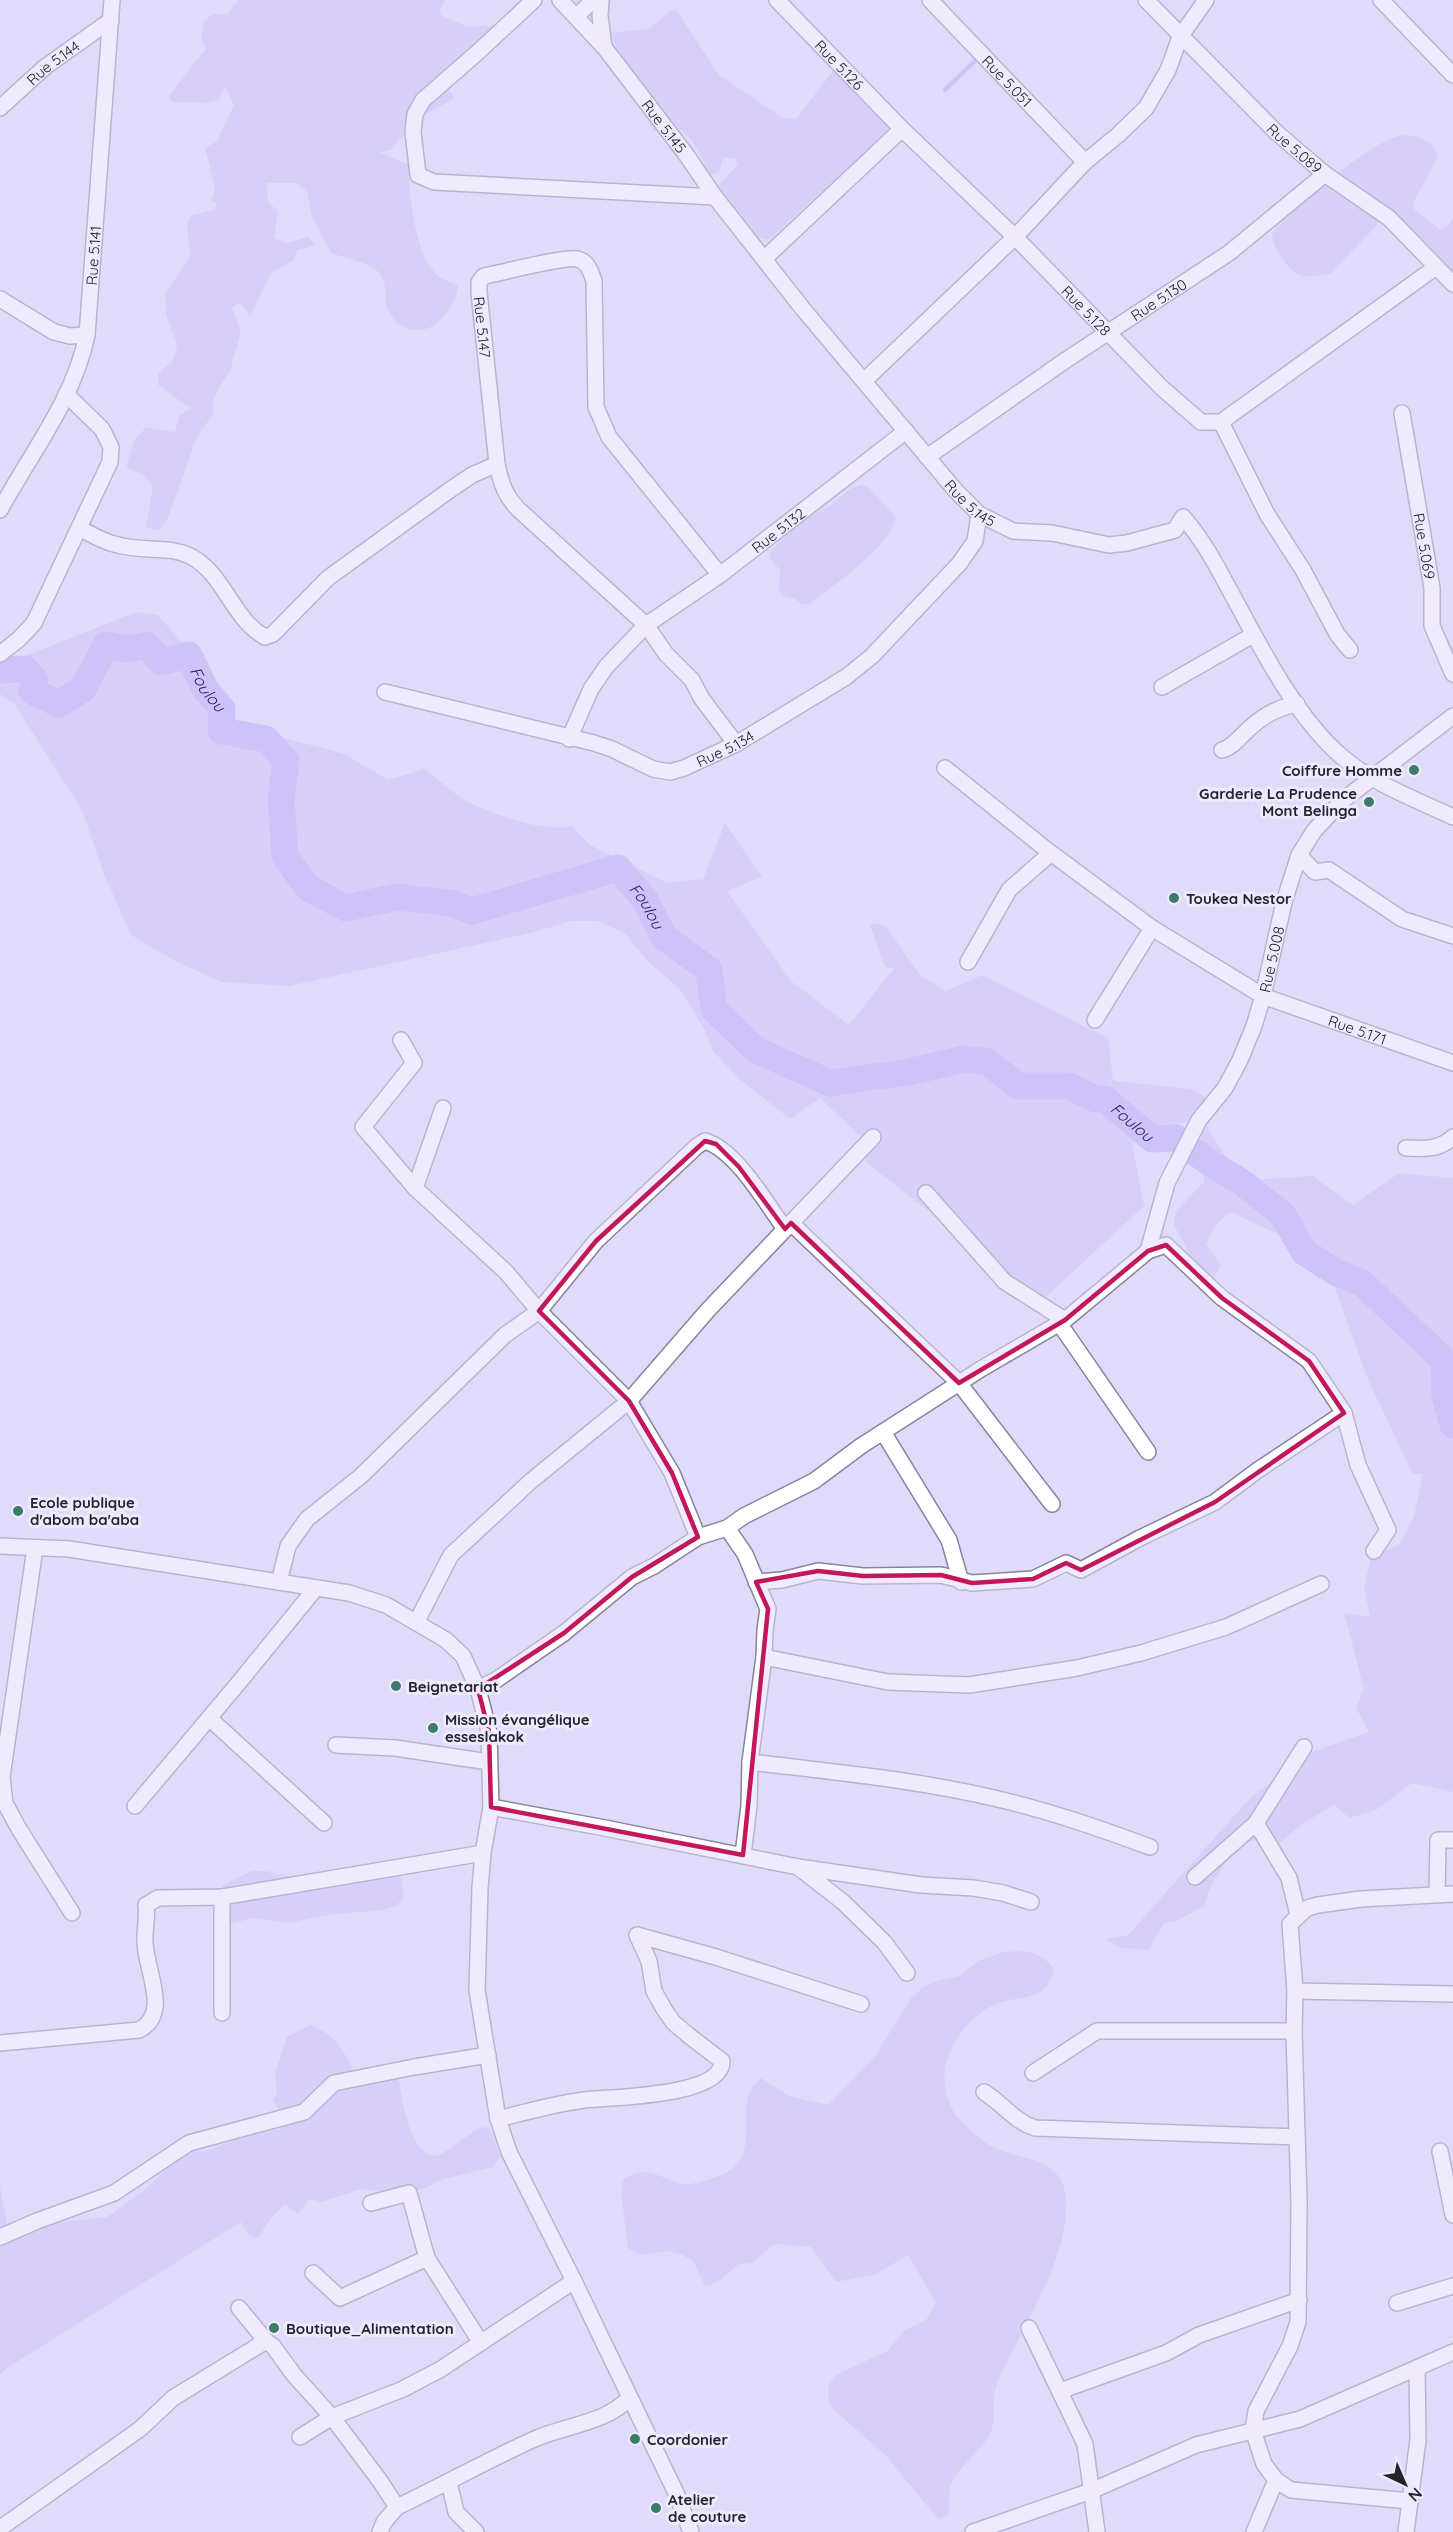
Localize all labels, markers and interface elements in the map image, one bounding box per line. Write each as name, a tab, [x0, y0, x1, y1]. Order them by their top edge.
street label: Rue 5.126	[811, 35, 868, 94]
street label: Rue 5.144	[22, 36, 83, 89]
street label: Rue 5.051	[978, 51, 1037, 111]
street label: Rue 5.145	[638, 96, 691, 157]
street label: Rue 5.089	[1263, 119, 1326, 177]
street label: Rue 5.141	[81, 225, 105, 286]
street label: Rue 5.130	[1127, 274, 1190, 325]
street label: Rue 5.128	[1058, 281, 1115, 340]
street label: Rue 5.147	[470, 296, 495, 359]
street label: Rue 5.145	[941, 475, 999, 530]
street label: Rue 5.132	[747, 503, 809, 557]
street label: Rue 5.069	[1410, 511, 1440, 581]
water label: Foulou	[186, 664, 230, 716]
street label: Rue 5.134	[693, 726, 758, 771]
place label: Coiffure Homme	[1282, 761, 1402, 780]
marker: Coiffure Homme	[1407, 763, 1421, 777]
place label: Garderie La Prudence Mont Belinga	[1199, 784, 1357, 820]
marker: Garderie La Prudence Mont Belinga	[1362, 795, 1376, 809]
water label: Foulou	[625, 879, 668, 933]
place label: Toukea Nestor	[1186, 889, 1292, 908]
marker: Toukea Nestor	[1167, 891, 1181, 905]
street label: Rue 5.008	[1255, 924, 1288, 994]
street label: Rue 5.171	[1326, 1010, 1389, 1048]
water label: Foulou	[1107, 1098, 1158, 1146]
place label: Ecole publique d'abom ba'aba	[30, 1493, 139, 1529]
marker: Ecole publique d'abom ba'aba	[11, 1504, 25, 1518]
place label: Beignetariat	[408, 1677, 499, 1696]
marker: Beignetariat	[389, 1679, 403, 1693]
place label: Mission évangélique esseslakok	[445, 1710, 590, 1746]
marker: Mission évangélique esseslakok	[426, 1721, 440, 1735]
place label: Boutique_Alimentation	[286, 2319, 454, 2338]
marker: Boutique_Alimentation	[267, 2321, 281, 2335]
place label: Coordonier	[647, 2430, 728, 2449]
marker: Coordonier	[628, 2432, 642, 2446]
north arrow	[1375, 2454, 1435, 2514]
text: N	[1404, 2484, 1427, 2506]
place label: Atelier de couture	[668, 2490, 747, 2526]
marker: Atelier de couture	[649, 2501, 663, 2515]

